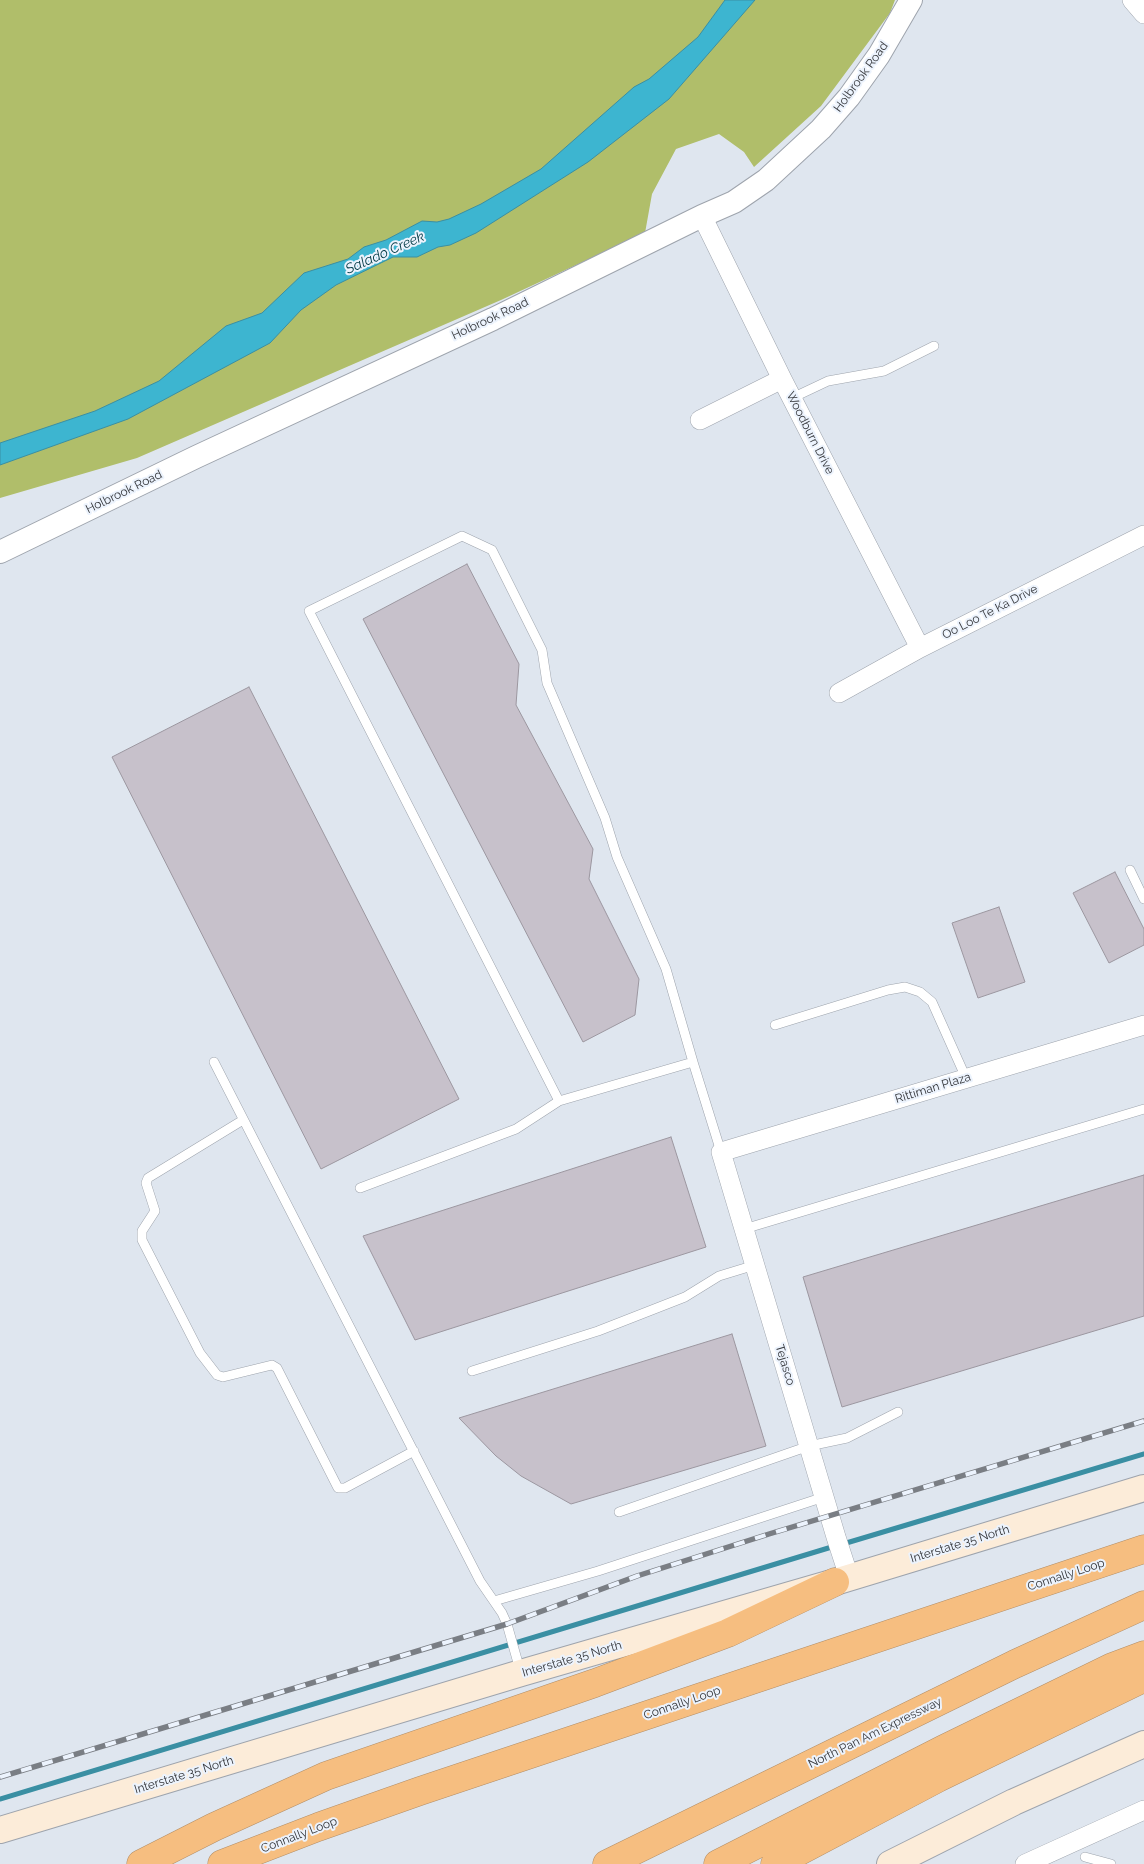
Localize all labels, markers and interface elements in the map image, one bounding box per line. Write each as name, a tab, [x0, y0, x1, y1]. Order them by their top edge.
street label: Holbrook Road	[831, 39, 891, 115]
water label: Salado Creek	[343, 228, 427, 278]
street label: Holbrook Road	[449, 295, 531, 343]
street label: Woodburn Drive	[783, 389, 837, 477]
street label: Holbrook Road	[84, 467, 164, 517]
street label: Oo Loo Te Ka Drive	[940, 582, 1040, 642]
street label: Rittiman Plaza	[893, 1070, 973, 1106]
street label: Tejasco	[772, 1343, 798, 1387]
street label: Interstate 35 North	[909, 1522, 1011, 1566]
street label: Connally Loop	[1026, 1556, 1106, 1594]
street label: Interstate 35 North	[521, 1638, 623, 1680]
street label: Connally Loop	[642, 1683, 722, 1723]
street label: North Pan Am Expressway	[806, 1694, 944, 1772]
street label: Interstate 35 North	[133, 1753, 235, 1797]
street label: Connally Loop	[259, 1814, 339, 1856]

